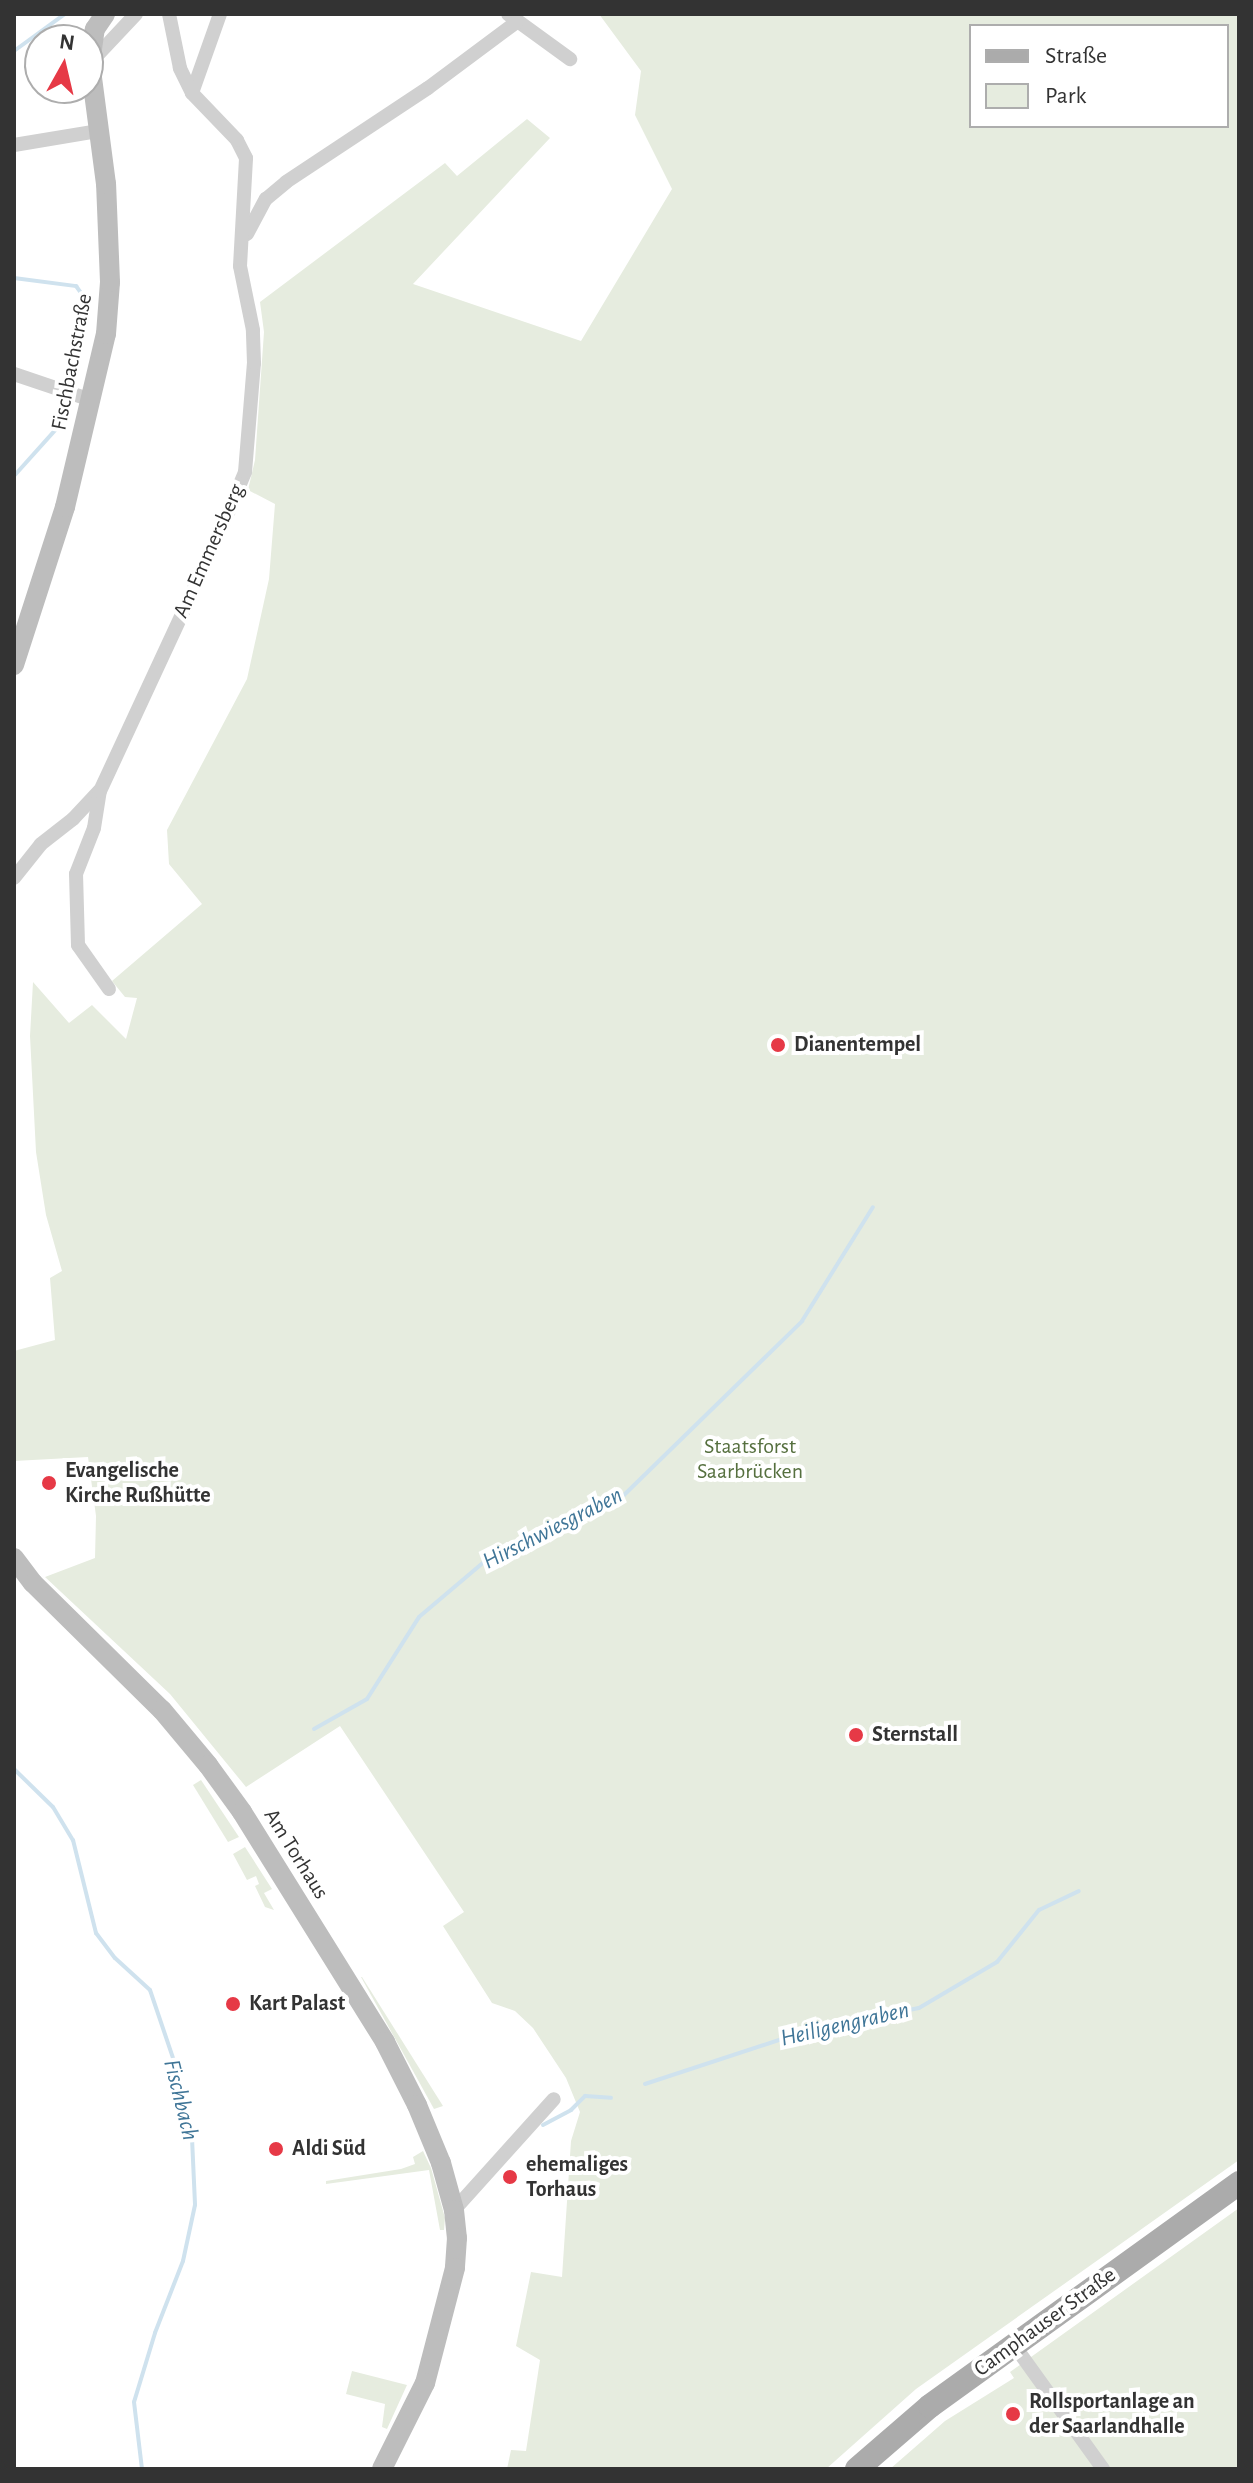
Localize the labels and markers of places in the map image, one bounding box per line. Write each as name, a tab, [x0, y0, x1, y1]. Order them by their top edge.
place label: Dianentempel	[794, 1032, 921, 1058]
marker: Dianentempel	[769, 1036, 787, 1054]
place label: Evangelische Kirche Rußhütte	[65, 1457, 211, 1508]
marker: Evangelische Kirche Rußhütte	[40, 1474, 58, 1492]
place label: Sternstall	[872, 1722, 958, 1748]
marker: Sternstall	[847, 1726, 865, 1744]
place label: Kart Palast	[249, 1991, 345, 2017]
marker: Kart Palast	[224, 1995, 242, 2013]
place label: Aldi Süd	[292, 2136, 366, 2162]
marker: Aldi Süd	[267, 2140, 285, 2158]
place label: ehemaliges Torhaus	[526, 2151, 628, 2202]
marker: ehemaliges Torhaus	[501, 2168, 519, 2186]
place label: Rollsportanlage an der Saarlandhalle	[1029, 2388, 1195, 2440]
marker: Rollsportanlage an der Saarlandhalle	[1004, 2405, 1022, 2423]

